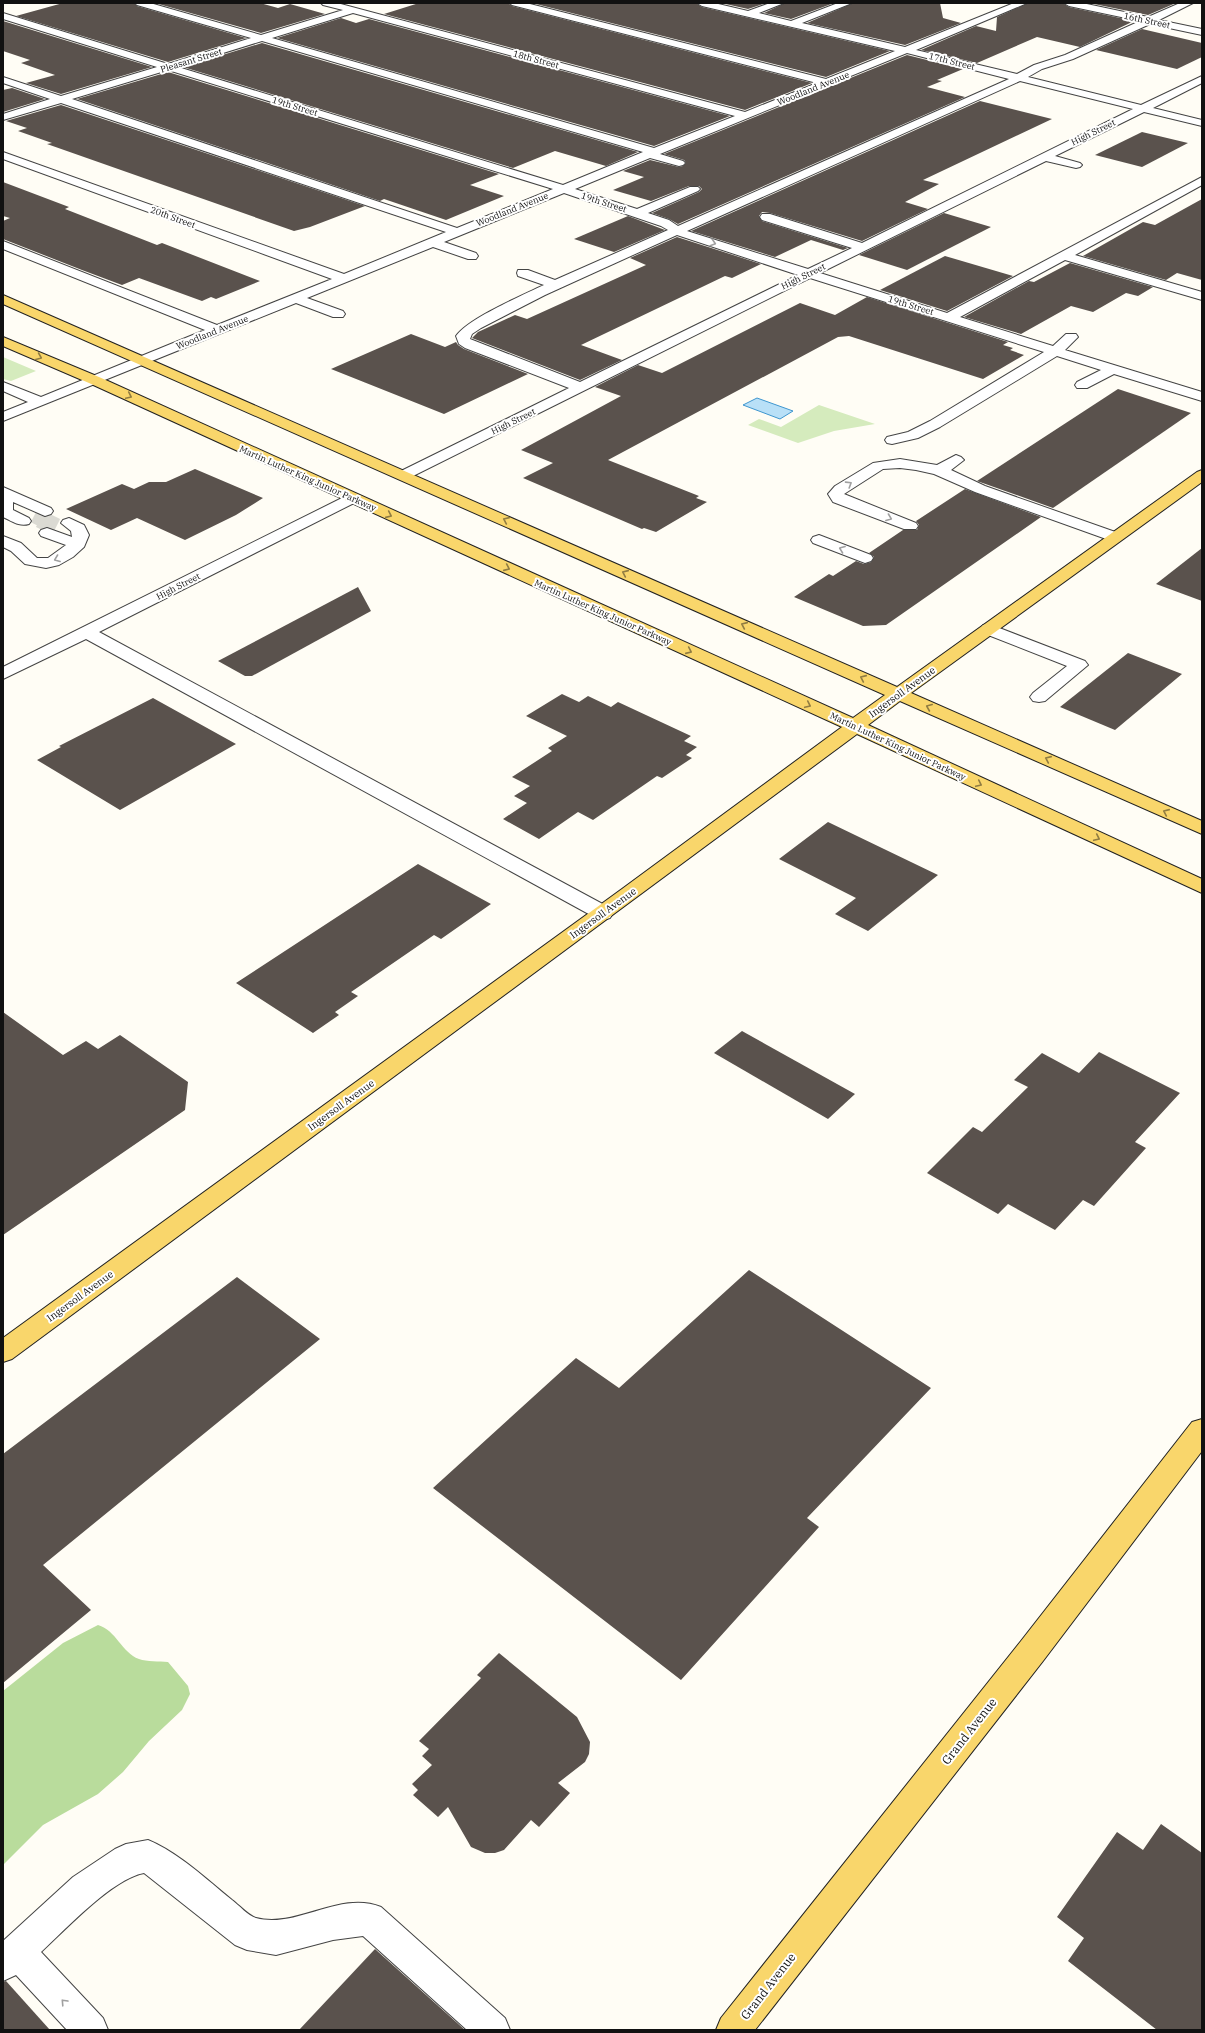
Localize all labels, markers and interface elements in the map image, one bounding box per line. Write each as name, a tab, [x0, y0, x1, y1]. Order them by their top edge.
street label: 16th Street	[1123, 10, 1171, 30]
street label: Pleasant Street	[159, 45, 223, 75]
street label: 18th Street	[512, 48, 560, 70]
street label: 17th Street	[928, 50, 976, 72]
street label: Woodland Avenue	[775, 68, 851, 107]
street label: 19th Street	[271, 94, 319, 118]
street label: High Street	[1069, 117, 1117, 147]
street label: Woodland Avenue	[474, 189, 550, 228]
street label: 19th Street	[580, 190, 628, 214]
street label: 20th Street	[149, 204, 197, 230]
one-way arrow	[709, 238, 716, 247]
street label: High Street	[779, 261, 827, 291]
street label: 19th Street	[887, 293, 935, 317]
street label: Woodland Avenue	[174, 312, 250, 351]
one-way arrow	[35, 352, 42, 360]
one-way arrow	[125, 391, 133, 399]
street label: High Street	[489, 406, 537, 436]
street label: Martin Luther King Junior Parkway	[238, 443, 378, 513]
one-way arrow	[845, 481, 852, 488]
one-way arrow	[384, 510, 392, 518]
one-way arrow	[885, 513, 892, 521]
one-way arrow	[503, 517, 511, 525]
one-way arrow	[839, 546, 846, 554]
one-way arrow	[54, 554, 61, 562]
one-way arrow	[503, 563, 511, 571]
street label: High Street	[154, 570, 202, 602]
one-way arrow	[622, 570, 629, 578]
street label: Martin Luther King Junior Parkway	[533, 577, 673, 647]
one-way arrow	[741, 622, 748, 630]
one-way arrow	[685, 646, 693, 654]
street label: Ingersoll Avenue	[866, 664, 938, 720]
one-way arrow	[859, 675, 867, 683]
one-way arrow	[803, 700, 811, 708]
one-way arrow	[925, 704, 933, 712]
street label: Martin Luther King Junior Parkway	[828, 710, 968, 782]
one-way arrow	[1044, 756, 1051, 764]
one-way arrow	[975, 779, 983, 787]
one-way arrow	[1163, 809, 1171, 817]
one-way arrow	[1094, 834, 1101, 842]
street label: Ingersoll Avenue	[567, 885, 639, 941]
street label: Ingersoll Avenue	[305, 1077, 377, 1133]
street label: Ingersoll Avenue	[44, 1268, 116, 1324]
street label: Grand Avenue	[938, 1695, 1000, 1767]
street label: Grand Avenue	[737, 1950, 799, 2022]
one-way arrow	[62, 1999, 69, 2006]

